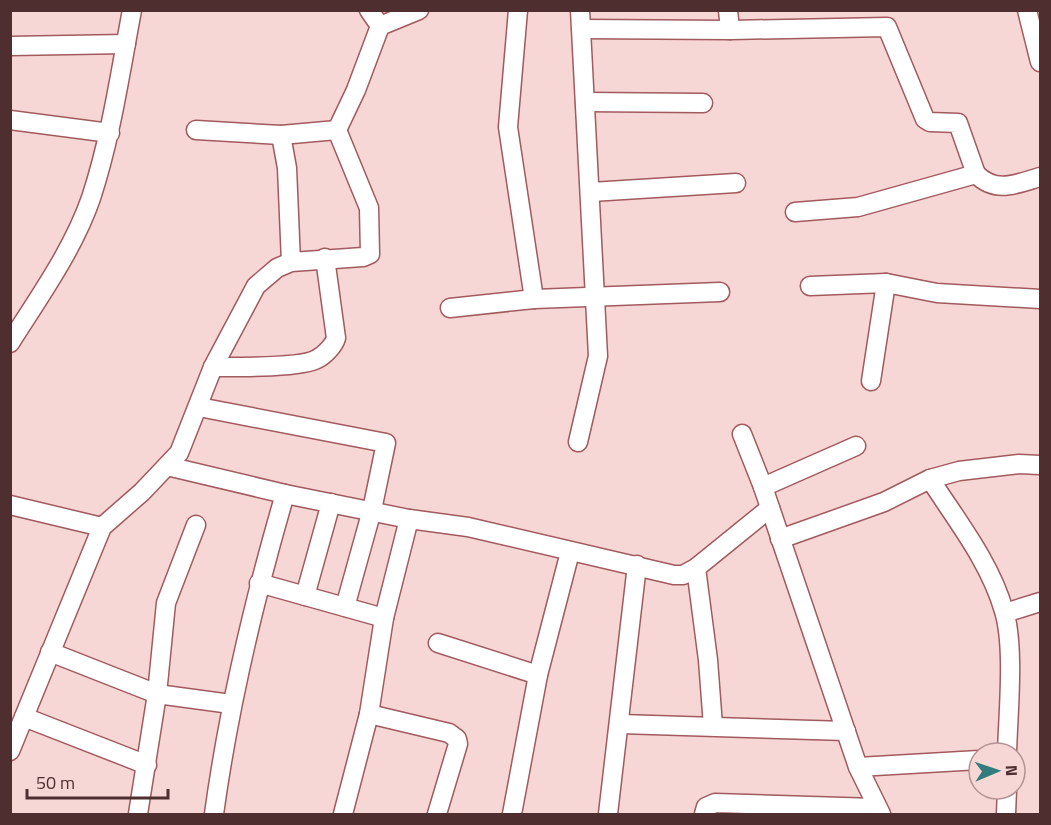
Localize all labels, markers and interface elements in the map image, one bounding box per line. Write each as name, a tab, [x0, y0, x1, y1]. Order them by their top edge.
north arrow	[967, 741, 1027, 801]
scale bar	[27, 762, 168, 800]
text: N	[1000, 765, 1024, 776]
text: 50 m	[36, 769, 75, 796]

